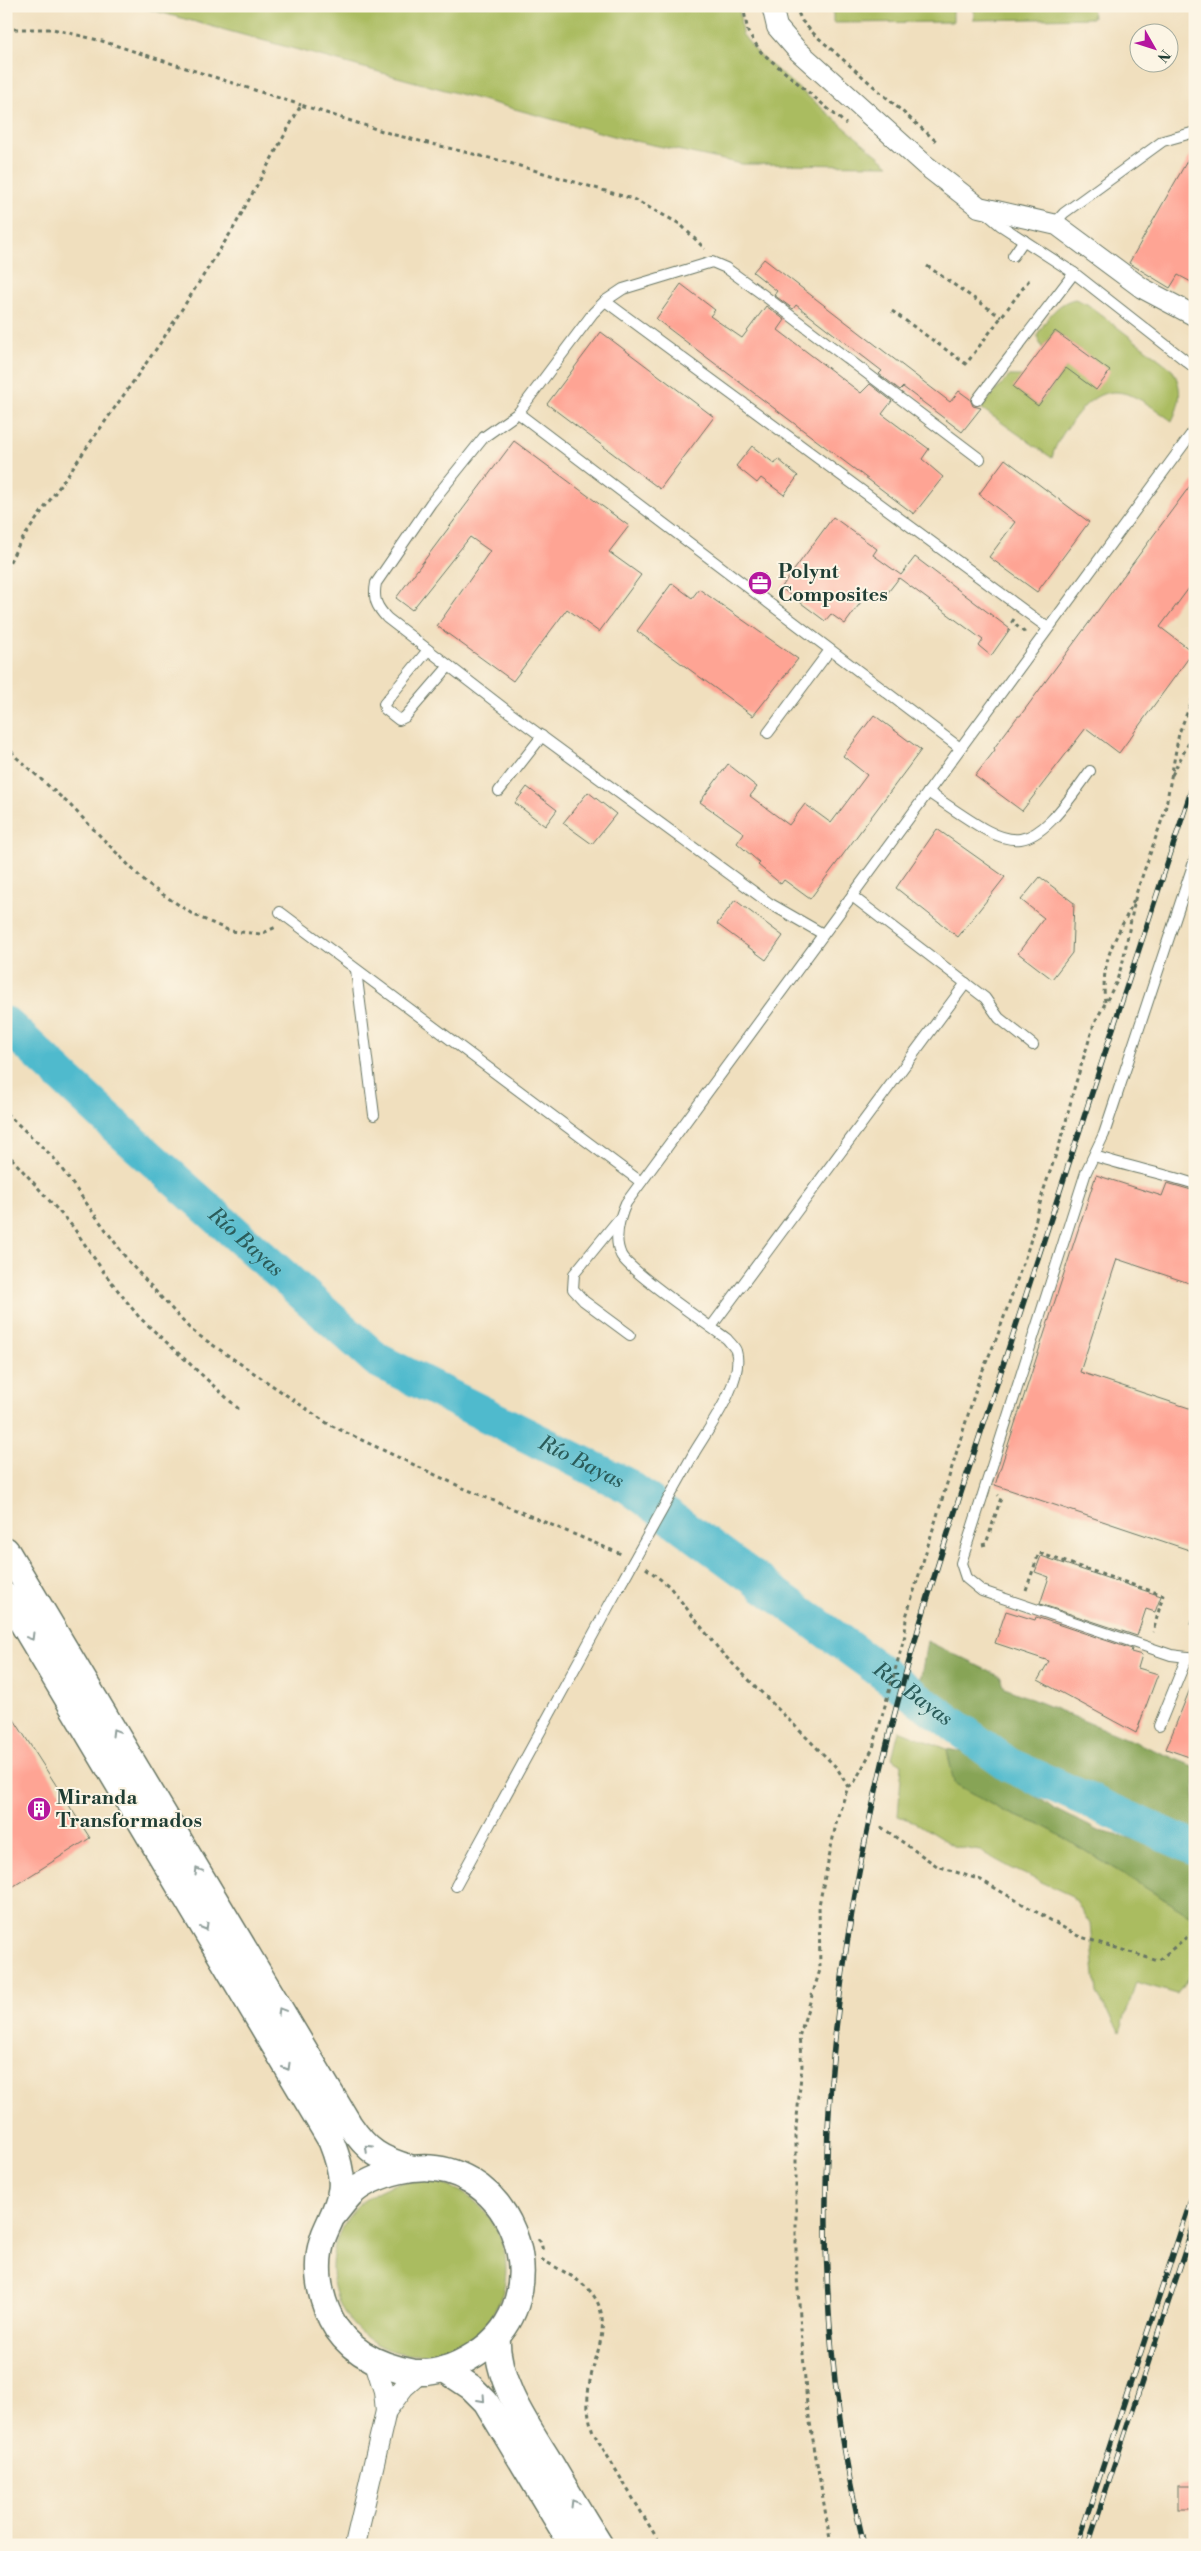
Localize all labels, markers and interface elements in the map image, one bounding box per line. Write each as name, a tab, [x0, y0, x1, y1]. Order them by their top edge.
north arrow	[1128, 22, 1178, 72]
text: N	[1153, 46, 1174, 66]
place label: Polynt Composites	[778, 560, 888, 608]
office icon: Polynt Composites	[747, 570, 773, 596]
water label: Río Bayas	[202, 1201, 288, 1283]
water label: Río Bayas	[533, 1430, 628, 1495]
one-way arrow	[25, 1632, 35, 1641]
water label: Río Bayas	[867, 1656, 957, 1732]
one-way arrow	[111, 1728, 121, 1737]
place label: Miranda Transformados	[56, 1786, 202, 1834]
building icon: Miranda Transformados	[26, 1796, 52, 1822]
one-way arrow	[194, 1868, 204, 1877]
one-way arrow	[198, 1922, 208, 1931]
one-way arrow	[278, 2007, 288, 2016]
one-way arrow	[281, 2062, 291, 2071]
one-way arrow	[365, 2145, 374, 2154]
one-way arrow	[476, 2393, 485, 2402]
one-way arrow	[571, 2500, 581, 2509]

